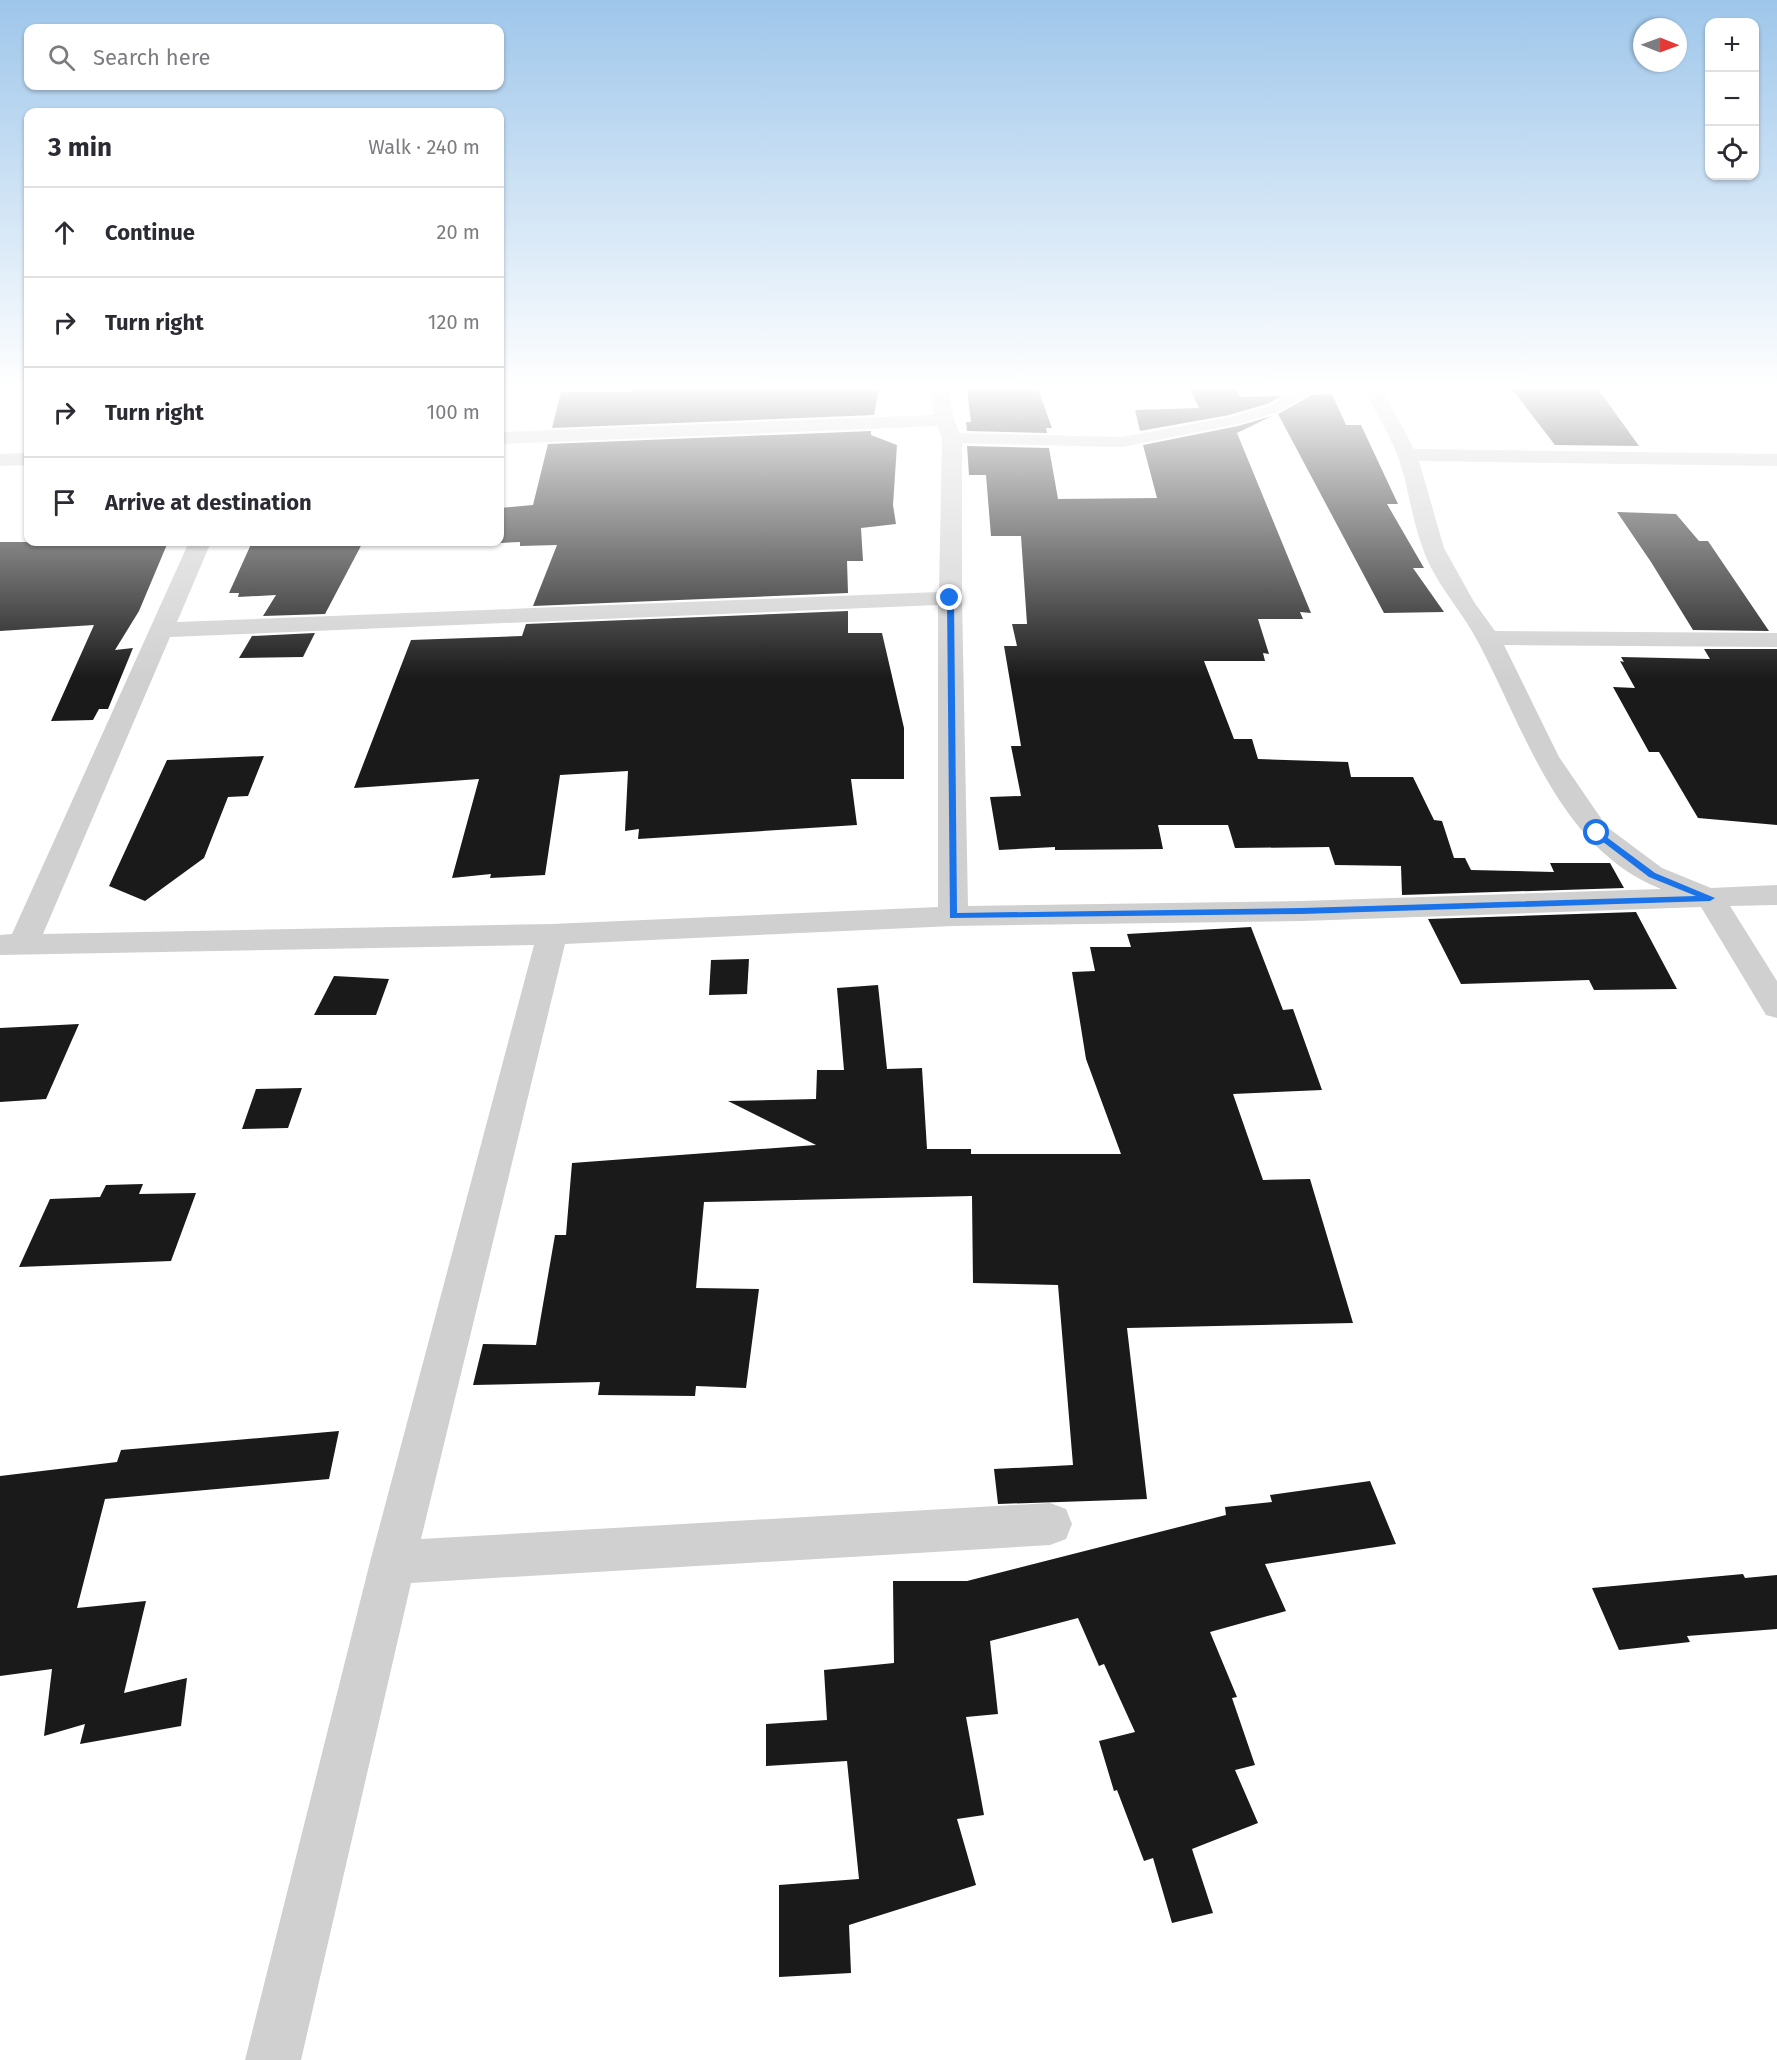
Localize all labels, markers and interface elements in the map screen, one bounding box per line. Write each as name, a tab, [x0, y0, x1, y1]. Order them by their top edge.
north arrow	[1633, 18, 1687, 72]
map controls	[1705, 18, 1759, 180]
button: +	[1705, 18, 1759, 72]
search box	[24, 24, 504, 90]
icon: search	[45, 41, 78, 74]
text: Search here	[93, 44, 211, 71]
button: −	[1705, 72, 1759, 126]
button: locate	[1705, 126, 1759, 180]
text: 3 min	[48, 132, 112, 163]
text: Walk · 240 m	[368, 135, 480, 159]
icon: ahead	[48, 216, 81, 249]
text: Continue	[105, 219, 195, 246]
text: 20 m	[437, 220, 480, 244]
icon: right	[48, 306, 81, 339]
text: Turn right	[105, 309, 204, 336]
text: 120 m	[428, 310, 480, 334]
icon: right	[48, 396, 81, 429]
text: Turn right	[105, 399, 204, 426]
text: 100 m	[427, 400, 480, 424]
icon: arrive	[48, 486, 81, 519]
text: Arrive at destination	[105, 489, 312, 516]
route end	[936, 584, 962, 610]
route start	[1583, 819, 1609, 845]

